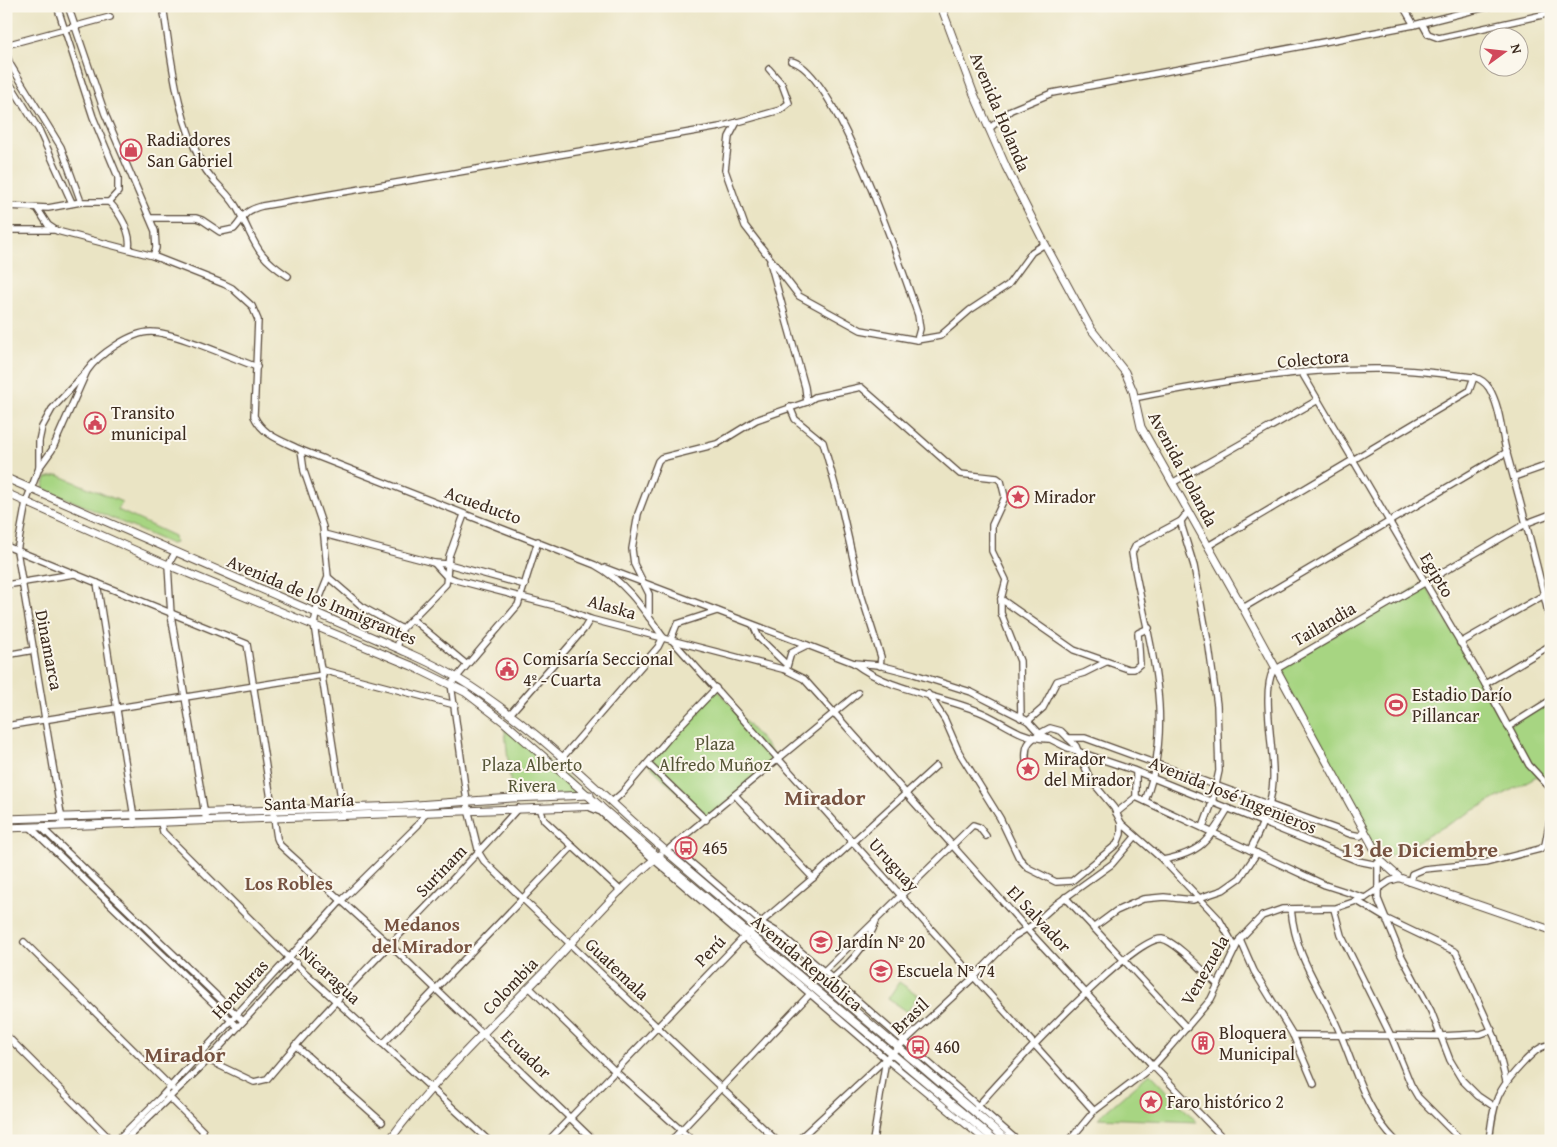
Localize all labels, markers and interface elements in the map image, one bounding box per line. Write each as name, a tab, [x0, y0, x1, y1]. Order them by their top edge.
north arrow	[1480, 28, 1530, 78]
text: N	[1506, 42, 1528, 56]
street label: Avenida Holanda	[963, 48, 1038, 176]
place label: Radiadores San Gabriel	[147, 126, 233, 174]
shop icon: Radiadores San Gabriel	[119, 138, 143, 162]
street label: Colectora	[1276, 342, 1350, 375]
place label: Transito municipal	[111, 399, 187, 447]
street label: Avenida Holanda	[1142, 406, 1225, 532]
public building icon: Transito municipal	[83, 411, 107, 435]
street label: Acueducto	[441, 478, 525, 531]
place label: Mirador	[1034, 483, 1096, 510]
place icon: Mirador	[1006, 485, 1030, 509]
street label: Avenida de los Inmigrantes	[223, 547, 421, 652]
street label: Egipto	[1413, 547, 1461, 602]
street label: Alaska	[585, 587, 640, 626]
street label: Tailandia	[1287, 594, 1361, 653]
street label: Dinamarca	[28, 607, 71, 693]
place label: Comisaría Seccional 4º - Cuarta	[523, 645, 673, 693]
public building icon: Comisaría Seccional 4º - Cuarta	[495, 657, 519, 681]
place label: Estadio Darío Pillancar	[1412, 681, 1512, 729]
sports icon: Estadio Darío Pillancar	[1384, 693, 1408, 717]
park label: Plaza Alfredo Muñoz	[659, 730, 771, 778]
place label: Mirador del Mirador	[1044, 745, 1133, 793]
street label: Avenida José Ingenieros	[1145, 749, 1321, 841]
park label: Plaza Alberto Rivera	[482, 751, 582, 799]
place icon: Mirador del Mirador	[1016, 757, 1040, 781]
district label: Mirador	[784, 781, 866, 813]
street label: Santa María	[263, 786, 355, 817]
street label: Uruguay	[863, 831, 926, 898]
district label: 13 de Diciembre	[1342, 833, 1498, 865]
place label: 465	[702, 834, 728, 861]
bus stop icon: 465	[674, 836, 698, 860]
street label: Surinam	[409, 838, 473, 903]
district label: Los Robles	[245, 869, 333, 897]
street label: El Salvador	[1001, 879, 1078, 959]
street label: Avenida República	[746, 908, 869, 1018]
district label: Medanos del Mirador	[372, 910, 473, 960]
street label: Perú	[688, 928, 732, 973]
place label: Jardín Nº 20	[835, 928, 926, 955]
street label: Venezuela	[1174, 929, 1236, 1010]
school or university icon: Jardín Nº 20	[809, 930, 833, 954]
street label: Guatemala	[579, 931, 656, 1007]
street label: Nicaragua	[293, 939, 368, 1011]
street label: Colombia	[475, 950, 544, 1020]
street label: Honduras	[205, 953, 275, 1025]
place label: Escuela Nº 74	[897, 957, 995, 984]
school or university icon: Escuela Nº 74	[869, 959, 893, 983]
street label: Brasil	[885, 991, 935, 1040]
place label: Bloquera Municipal	[1219, 1019, 1295, 1067]
street label: Ecuador	[495, 1023, 558, 1085]
building icon: Bloquera Municipal	[1191, 1031, 1215, 1055]
place label: 460	[934, 1033, 960, 1060]
bus stop icon: 460	[906, 1035, 930, 1059]
district label: Mirador	[144, 1038, 226, 1070]
place label: Faro histórico 2	[1167, 1088, 1284, 1115]
place icon: Faro histórico 2	[1139, 1090, 1163, 1114]

